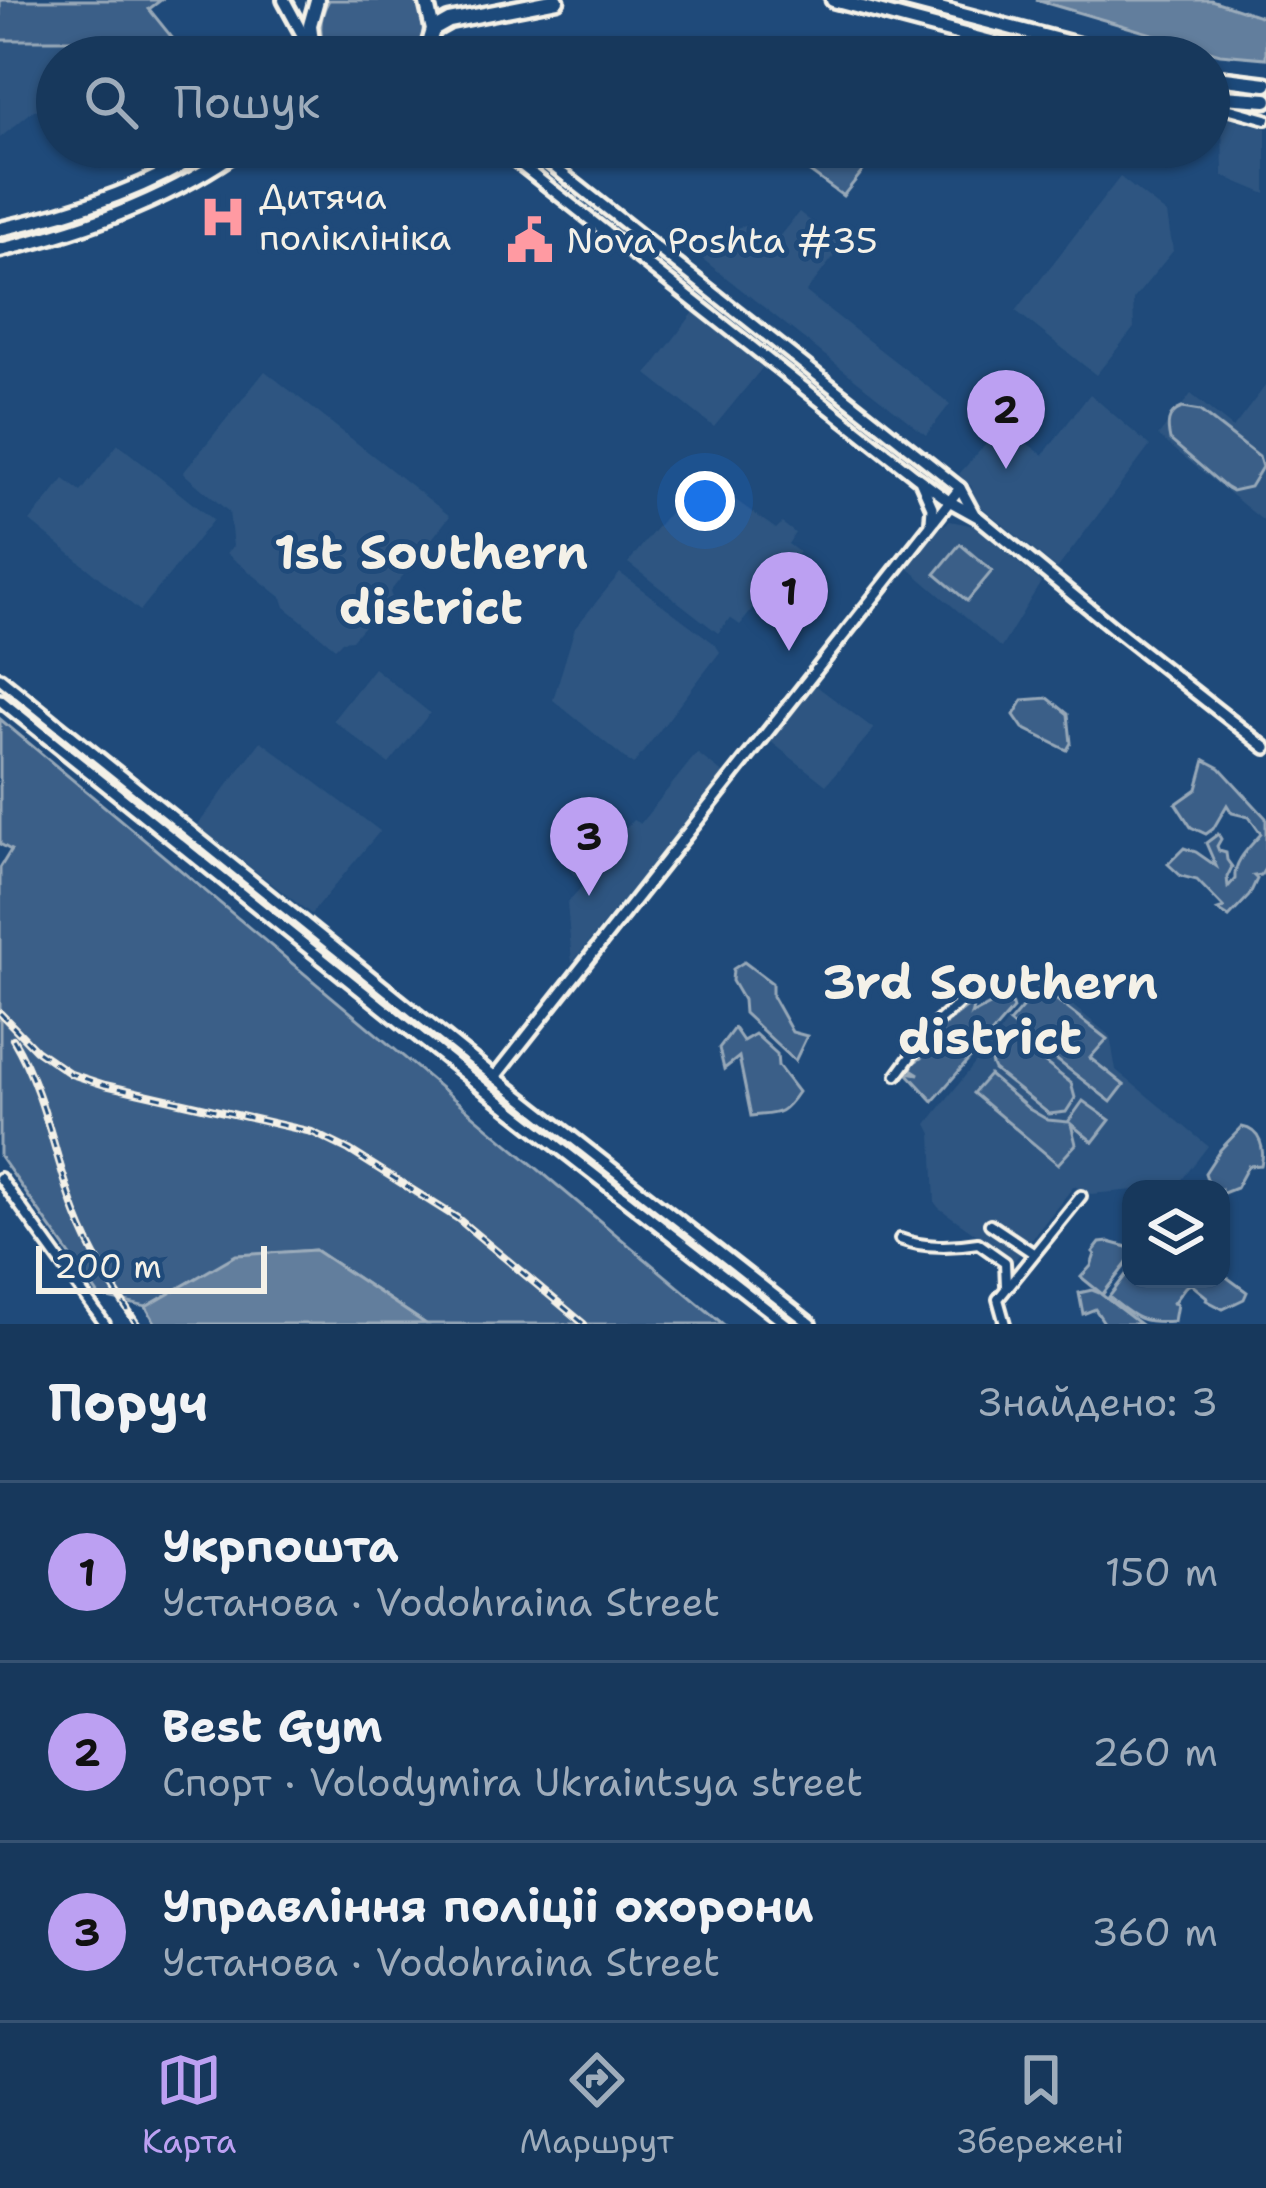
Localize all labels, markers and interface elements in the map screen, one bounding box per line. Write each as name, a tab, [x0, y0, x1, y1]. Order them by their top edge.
search box	[36, 36, 1230, 168]
icon: search	[78, 69, 144, 135]
text: Пошук	[174, 72, 320, 132]
place label: Дитяча поліклініка	[259, 172, 451, 262]
hospital icon: Дитяча поліклініка	[198, 192, 248, 242]
public building icon: Nova Poshta #35	[505, 215, 555, 265]
place label: Nova Poshta #35	[566, 216, 878, 265]
pin: 2	[967, 370, 1045, 469]
your location	[675, 471, 735, 531]
district label: 1st Southern district	[274, 520, 588, 639]
pin: 1	[750, 552, 828, 651]
pin: 3	[550, 797, 628, 896]
district label: 3rd Southern district	[822, 950, 1158, 1069]
map controls	[1122, 1180, 1230, 1288]
button: layers	[1122, 1180, 1230, 1288]
scale bar	[36, 1240, 267, 1293]
text: 200 m	[54, 1244, 162, 1289]
text: Поруч	[48, 1368, 208, 1436]
text: Знайдено: 3	[979, 1376, 1218, 1428]
text: Укрпошта	[162, 1516, 399, 1576]
text: 1	[78, 1546, 96, 1598]
text: 150 m	[1105, 1546, 1218, 1598]
text: Установа · Vodohraina Street	[162, 1576, 720, 1628]
text: Best Gym	[162, 1696, 383, 1756]
text: 2	[73, 1726, 101, 1778]
text: 260 m	[1092, 1726, 1218, 1778]
text: Спорт · Volodymira Ukraintsya street	[162, 1756, 863, 1808]
text: Управлiння полiцii охорони	[162, 1876, 814, 1936]
text: 3	[73, 1906, 101, 1958]
text: 360 m	[1091, 1906, 1218, 1958]
text: Установа · Vodohraina Street	[162, 1936, 720, 1988]
tab: Карта	[142, 2047, 236, 2164]
tab: Маршрут	[520, 2047, 674, 2164]
tab: Збережені	[957, 2047, 1124, 2164]

